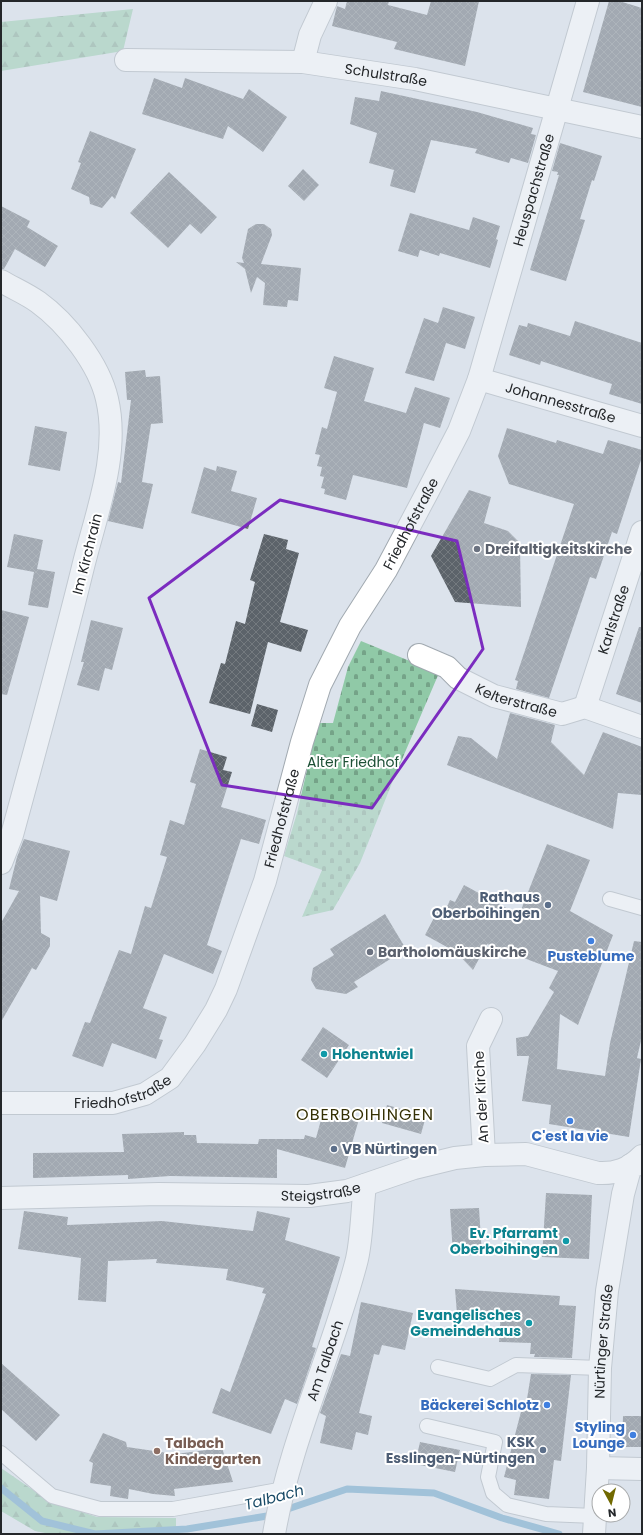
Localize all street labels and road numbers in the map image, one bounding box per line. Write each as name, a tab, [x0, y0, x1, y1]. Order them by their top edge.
street label: Schulstraße	[343, 58, 430, 91]
street label: Heuspachstraße	[508, 131, 559, 249]
street label: Johannesstraße	[503, 377, 619, 428]
street label: Friedhofstraße	[378, 474, 443, 573]
street label: Im Kirchrain	[67, 511, 107, 597]
street label: Karlstraße	[593, 582, 634, 657]
street label: Kelterstraße	[472, 678, 560, 722]
street label: Friedhofstraße	[259, 766, 305, 870]
street label: An der Kirche	[469, 1050, 493, 1144]
street label: Friedhofstraße	[74, 1069, 176, 1113]
street label: Steigstraße	[281, 1177, 364, 1206]
street label: Nürtinger Straße	[589, 1282, 618, 1399]
street label: Am Talbach	[302, 1317, 348, 1404]

